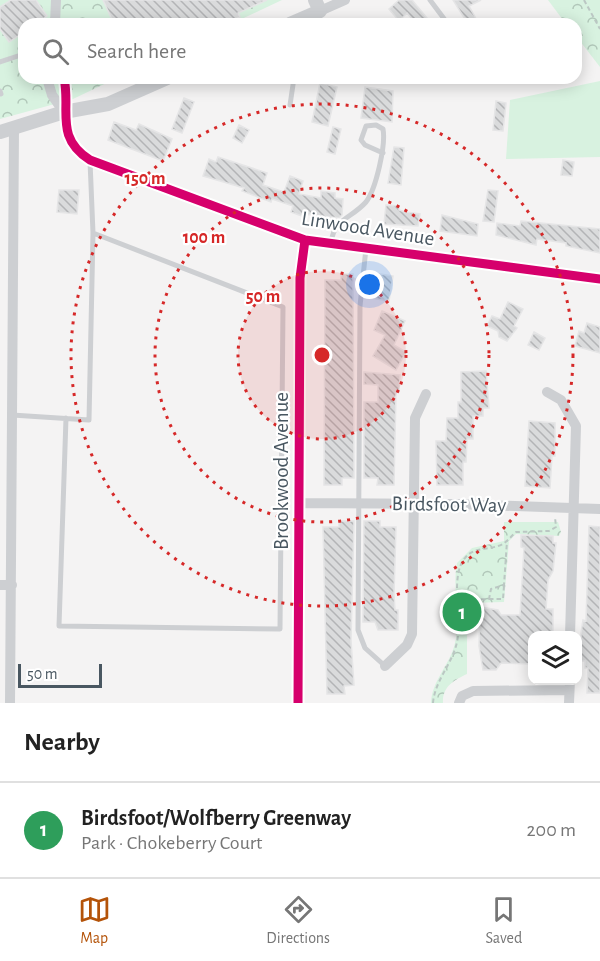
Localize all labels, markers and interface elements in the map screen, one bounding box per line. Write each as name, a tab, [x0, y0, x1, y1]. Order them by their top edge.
search box	[18, 18, 582, 84]
icon: search	[39, 35, 72, 68]
text: Search here	[87, 40, 186, 62]
text: 150 m	[125, 170, 165, 188]
street label: Linwood Avenue	[300, 208, 436, 249]
text: 100 m	[183, 229, 225, 247]
your location	[355, 270, 384, 299]
text: 50 m	[246, 288, 280, 306]
centre of rings	[312, 345, 332, 365]
street label: Brookwood Avenue	[271, 392, 292, 550]
street label: Birdsfoot Way	[392, 493, 506, 516]
pin: 1	[442, 590, 482, 634]
map controls	[528, 631, 582, 685]
button: layers	[528, 631, 582, 685]
scale bar	[18, 661, 102, 688]
text: 50 m	[27, 666, 58, 682]
text: Nearby	[24, 729, 100, 755]
text: Birdsfoot/Wolfberry Greenway	[81, 807, 351, 829]
text: 1	[40, 820, 47, 840]
text: 200 m	[526, 820, 576, 840]
text: Park · Chokeberry Court	[81, 833, 263, 853]
tab: Map	[78, 893, 111, 948]
tab: Directions	[266, 893, 330, 948]
tab: Saved	[486, 893, 522, 948]

